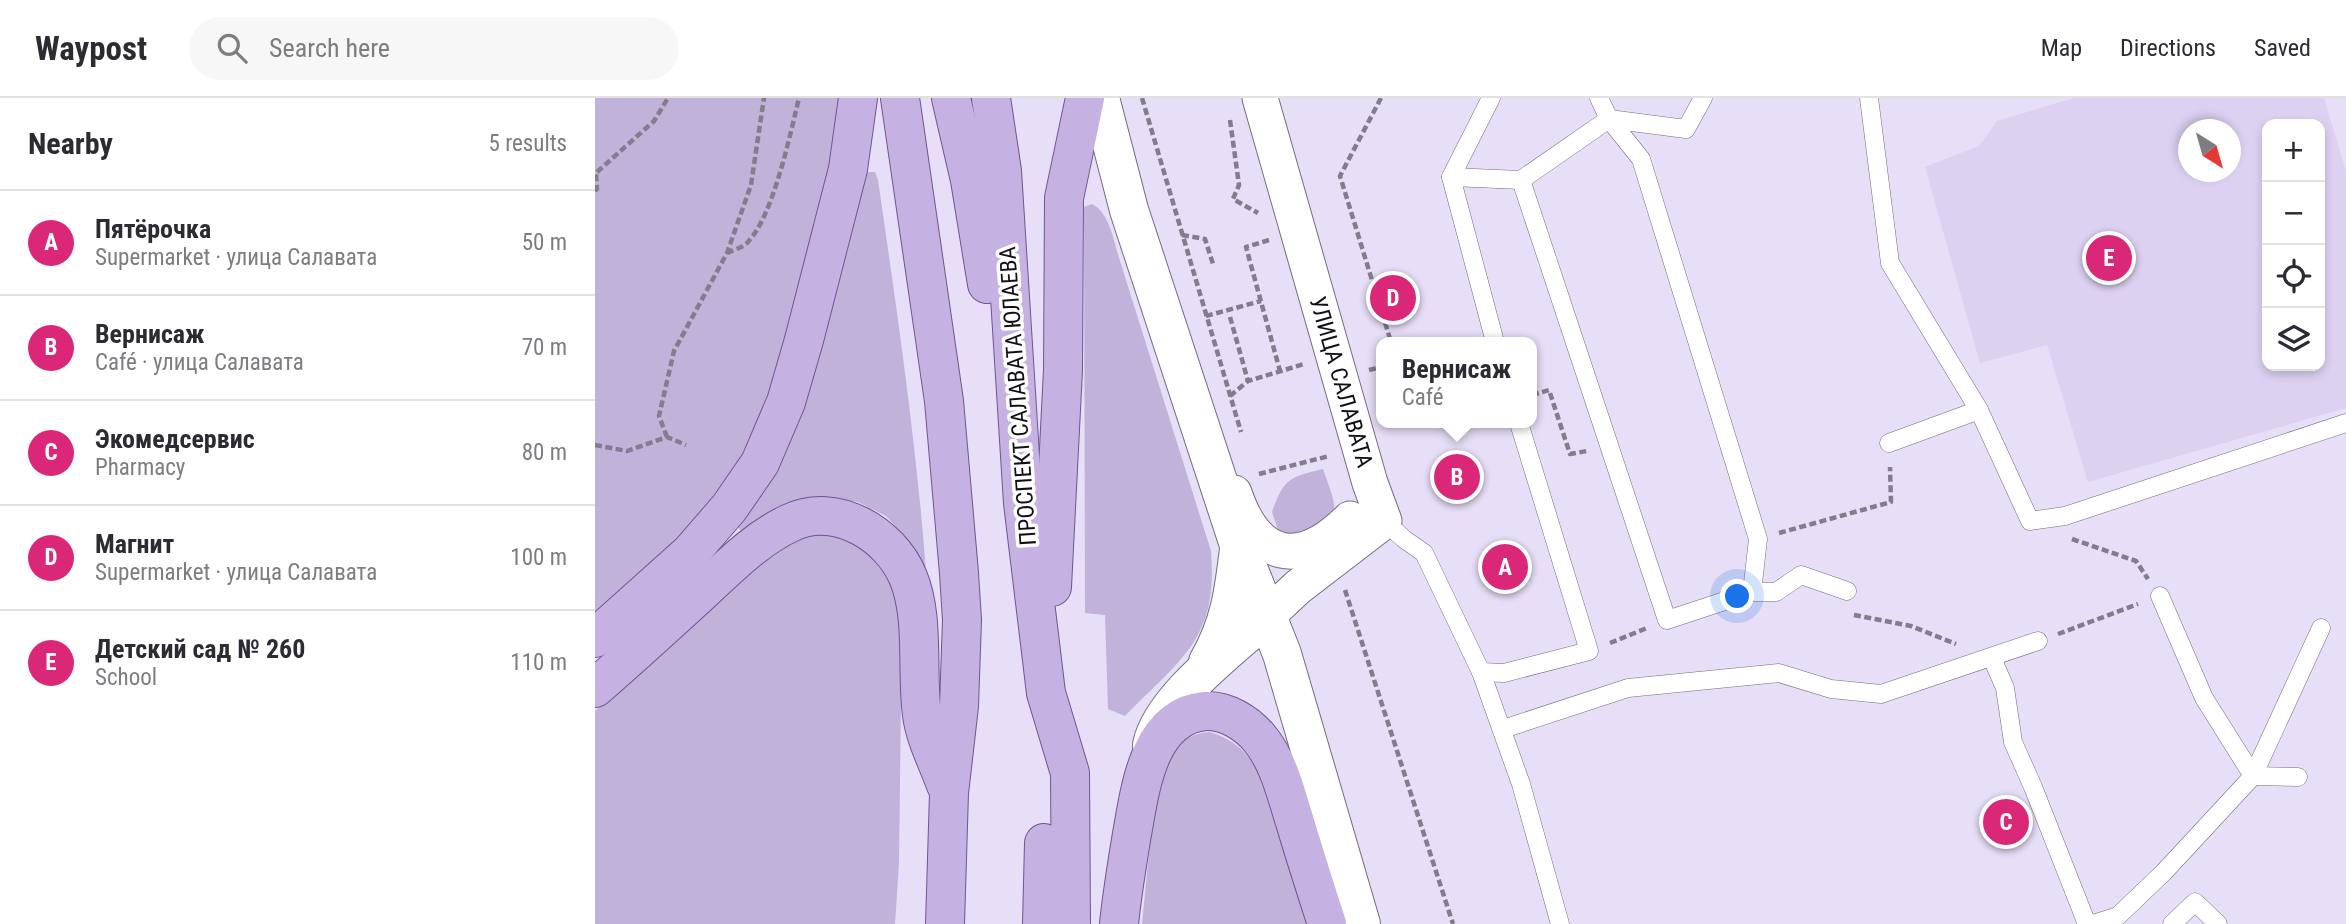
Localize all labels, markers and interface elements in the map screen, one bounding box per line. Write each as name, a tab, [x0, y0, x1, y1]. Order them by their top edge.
search box	[189, 17, 679, 80]
text: Waypost	[35, 29, 147, 68]
icon: search	[213, 29, 251, 67]
text: Search here	[269, 33, 390, 63]
text: Map	[2041, 34, 2082, 62]
text: Directions	[2120, 34, 2216, 62]
text: Saved	[2254, 34, 2311, 62]
north arrow	[2178, 119, 2241, 182]
map controls	[2262, 119, 2325, 371]
button: +	[2262, 119, 2325, 182]
text: Nearby	[28, 126, 113, 161]
text: 5 results	[489, 130, 567, 157]
button: −	[2262, 182, 2325, 245]
text: Пятёрочка	[95, 214, 211, 244]
text: A	[44, 229, 58, 256]
text: 50 m	[522, 229, 567, 256]
pin: E	[2086, 232, 2132, 284]
text: Supermarket · улица Салавата	[95, 244, 377, 271]
button: locate	[2262, 245, 2325, 308]
street label: ПРОСПЕКТ САЛАВАТА ЮЛАЕВА	[994, 246, 1042, 546]
pin: D	[1370, 272, 1416, 324]
street label: УЛИЦА САЛАВАТА	[1304, 293, 1378, 471]
button: layers	[2262, 308, 2325, 371]
text: Вернисаж	[95, 319, 205, 349]
text: B	[45, 334, 57, 361]
text: 70 m	[522, 334, 567, 361]
popup	[1376, 337, 1537, 428]
text: Café · улица Салавата	[95, 349, 304, 376]
text: Вернисаж	[1402, 354, 1511, 384]
text: Café	[1402, 384, 1444, 411]
text: Экомедсервис	[95, 424, 255, 454]
text: C	[44, 439, 58, 466]
text: 80 m	[522, 439, 567, 466]
pin: B	[1434, 451, 1480, 503]
text: Pharmacy	[95, 454, 185, 481]
text: Магнит	[95, 529, 174, 559]
pin: A	[1482, 541, 1528, 593]
text: D	[45, 544, 58, 571]
text: 100 m	[510, 544, 567, 571]
text: Supermarket · улица Салавата	[95, 559, 377, 586]
your location	[1720, 579, 1754, 613]
text: Детский сад № 260	[95, 634, 305, 664]
text: E	[45, 649, 57, 676]
text: 110 m	[510, 649, 567, 676]
text: School	[95, 664, 157, 691]
pin: C	[1983, 796, 2029, 848]

